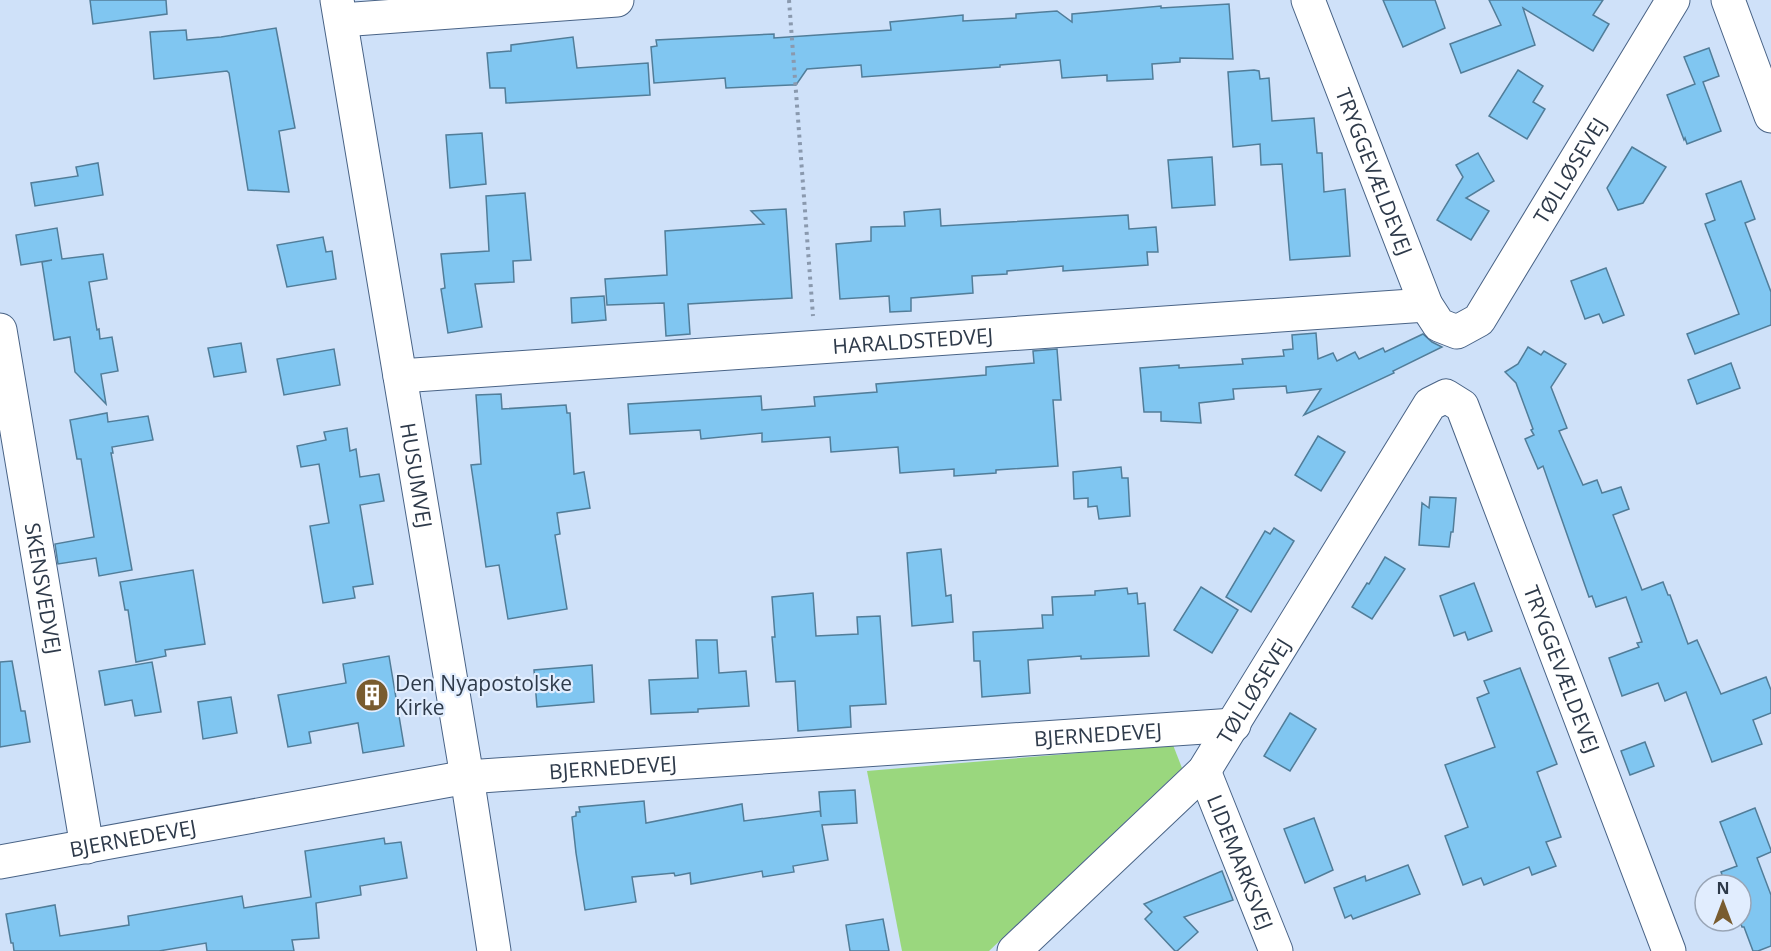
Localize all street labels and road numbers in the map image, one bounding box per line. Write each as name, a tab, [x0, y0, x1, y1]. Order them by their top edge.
street label: TRYGGEVÆLDEVEJ	[1329, 84, 1419, 259]
street label: TØLLØSEVEJ	[1527, 112, 1612, 229]
street label: HARALDSTEDVEJ	[831, 321, 994, 360]
street label: HUSUMVEJ	[394, 421, 439, 530]
street label: SKENSVEDVEJ	[19, 521, 68, 656]
street label: TRYGGEVÆLDEVEJ	[1517, 581, 1606, 757]
street label: TØLLØSEVEJ	[1210, 633, 1297, 749]
street label: BJERNEDEVEJ	[1033, 716, 1163, 753]
street label: BJERNEDEVEJ	[548, 749, 678, 785]
street label: LIDEMARKSVEJ	[1201, 790, 1280, 934]
street label: BJERNEDEVEJ	[67, 813, 198, 863]

